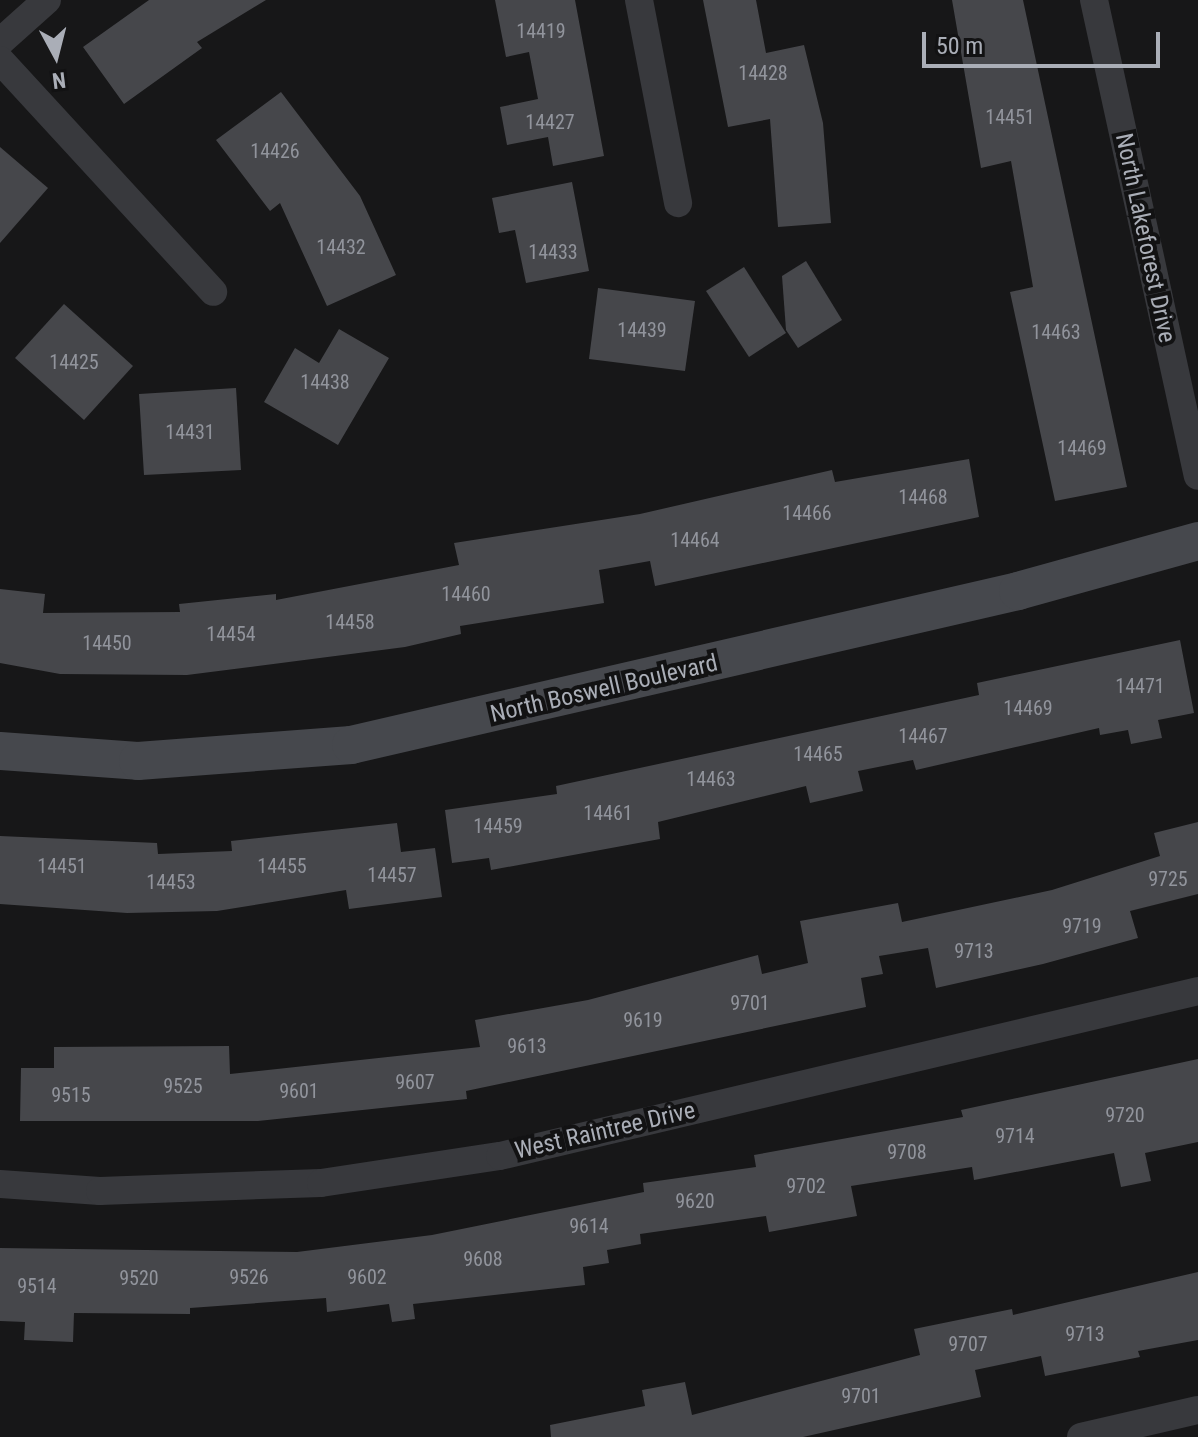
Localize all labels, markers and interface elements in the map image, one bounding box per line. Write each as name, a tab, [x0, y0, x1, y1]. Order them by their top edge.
north arrow	[16, 16, 96, 96]
scale bar	[926, 16, 1164, 66]
house number: 14419	[516, 19, 566, 43]
text: 50 m	[936, 32, 983, 60]
house number: 14428	[738, 61, 788, 85]
text: N	[51, 67, 67, 94]
house number: 14451	[985, 105, 1035, 129]
house number: 14427	[525, 110, 575, 134]
street label: North Lakeforest Drive	[1109, 131, 1181, 345]
house number: 14426	[250, 139, 300, 163]
house number: 14432	[316, 235, 366, 259]
house number: 14433	[528, 240, 578, 264]
house number: 14439	[617, 318, 667, 342]
house number: 14463	[1031, 320, 1081, 344]
house number: 14425	[49, 350, 99, 374]
house number: 14438	[300, 370, 350, 394]
house number: 14431	[165, 420, 215, 444]
house number: 14469	[1057, 436, 1107, 460]
house number: 14468	[898, 485, 948, 509]
house number: 14466	[782, 501, 832, 525]
house number: 14464	[670, 528, 720, 552]
house number: 14460	[441, 582, 491, 606]
house number: 14458	[325, 610, 375, 634]
house number: 14454	[206, 622, 256, 646]
house number: 14450	[82, 631, 132, 655]
street label: North Boswell Boulevard	[488, 649, 720, 729]
house number: 14471	[1115, 674, 1165, 698]
house number: 14469	[1003, 696, 1053, 720]
house number: 14467	[898, 724, 948, 748]
house number: 14465	[793, 742, 843, 766]
house number: 14463	[686, 767, 736, 791]
house number: 14461	[583, 801, 633, 825]
house number: 14459	[473, 814, 523, 838]
house number: 14451	[37, 854, 87, 878]
house number: 14455	[257, 854, 307, 878]
house number: 14457	[367, 863, 417, 887]
house number: 9725	[1148, 867, 1188, 891]
house number: 14453	[146, 870, 196, 894]
house number: 9719	[1062, 914, 1102, 938]
house number: 9713	[954, 939, 994, 963]
house number: 9701	[730, 991, 770, 1015]
house number: 9619	[623, 1008, 663, 1032]
house number: 9613	[507, 1034, 547, 1058]
house number: 9607	[395, 1070, 435, 1094]
house number: 9525	[163, 1074, 203, 1098]
house number: 9601	[279, 1079, 319, 1103]
house number: 9515	[51, 1083, 91, 1107]
street label: West Raintree Drive	[512, 1096, 698, 1166]
house number: 9720	[1105, 1103, 1145, 1127]
house number: 9714	[995, 1124, 1035, 1148]
house number: 9708	[887, 1140, 927, 1164]
house number: 9702	[786, 1174, 826, 1198]
house number: 9620	[675, 1189, 715, 1213]
house number: 9614	[569, 1214, 609, 1238]
house number: 9608	[463, 1247, 503, 1271]
house number: 9526	[229, 1265, 269, 1289]
house number: 9602	[347, 1265, 387, 1289]
house number: 9520	[119, 1266, 159, 1290]
house number: 9514	[17, 1274, 57, 1298]
house number: 9713	[1065, 1322, 1105, 1346]
house number: 9707	[948, 1332, 988, 1356]
house number: 9701	[841, 1384, 881, 1408]

